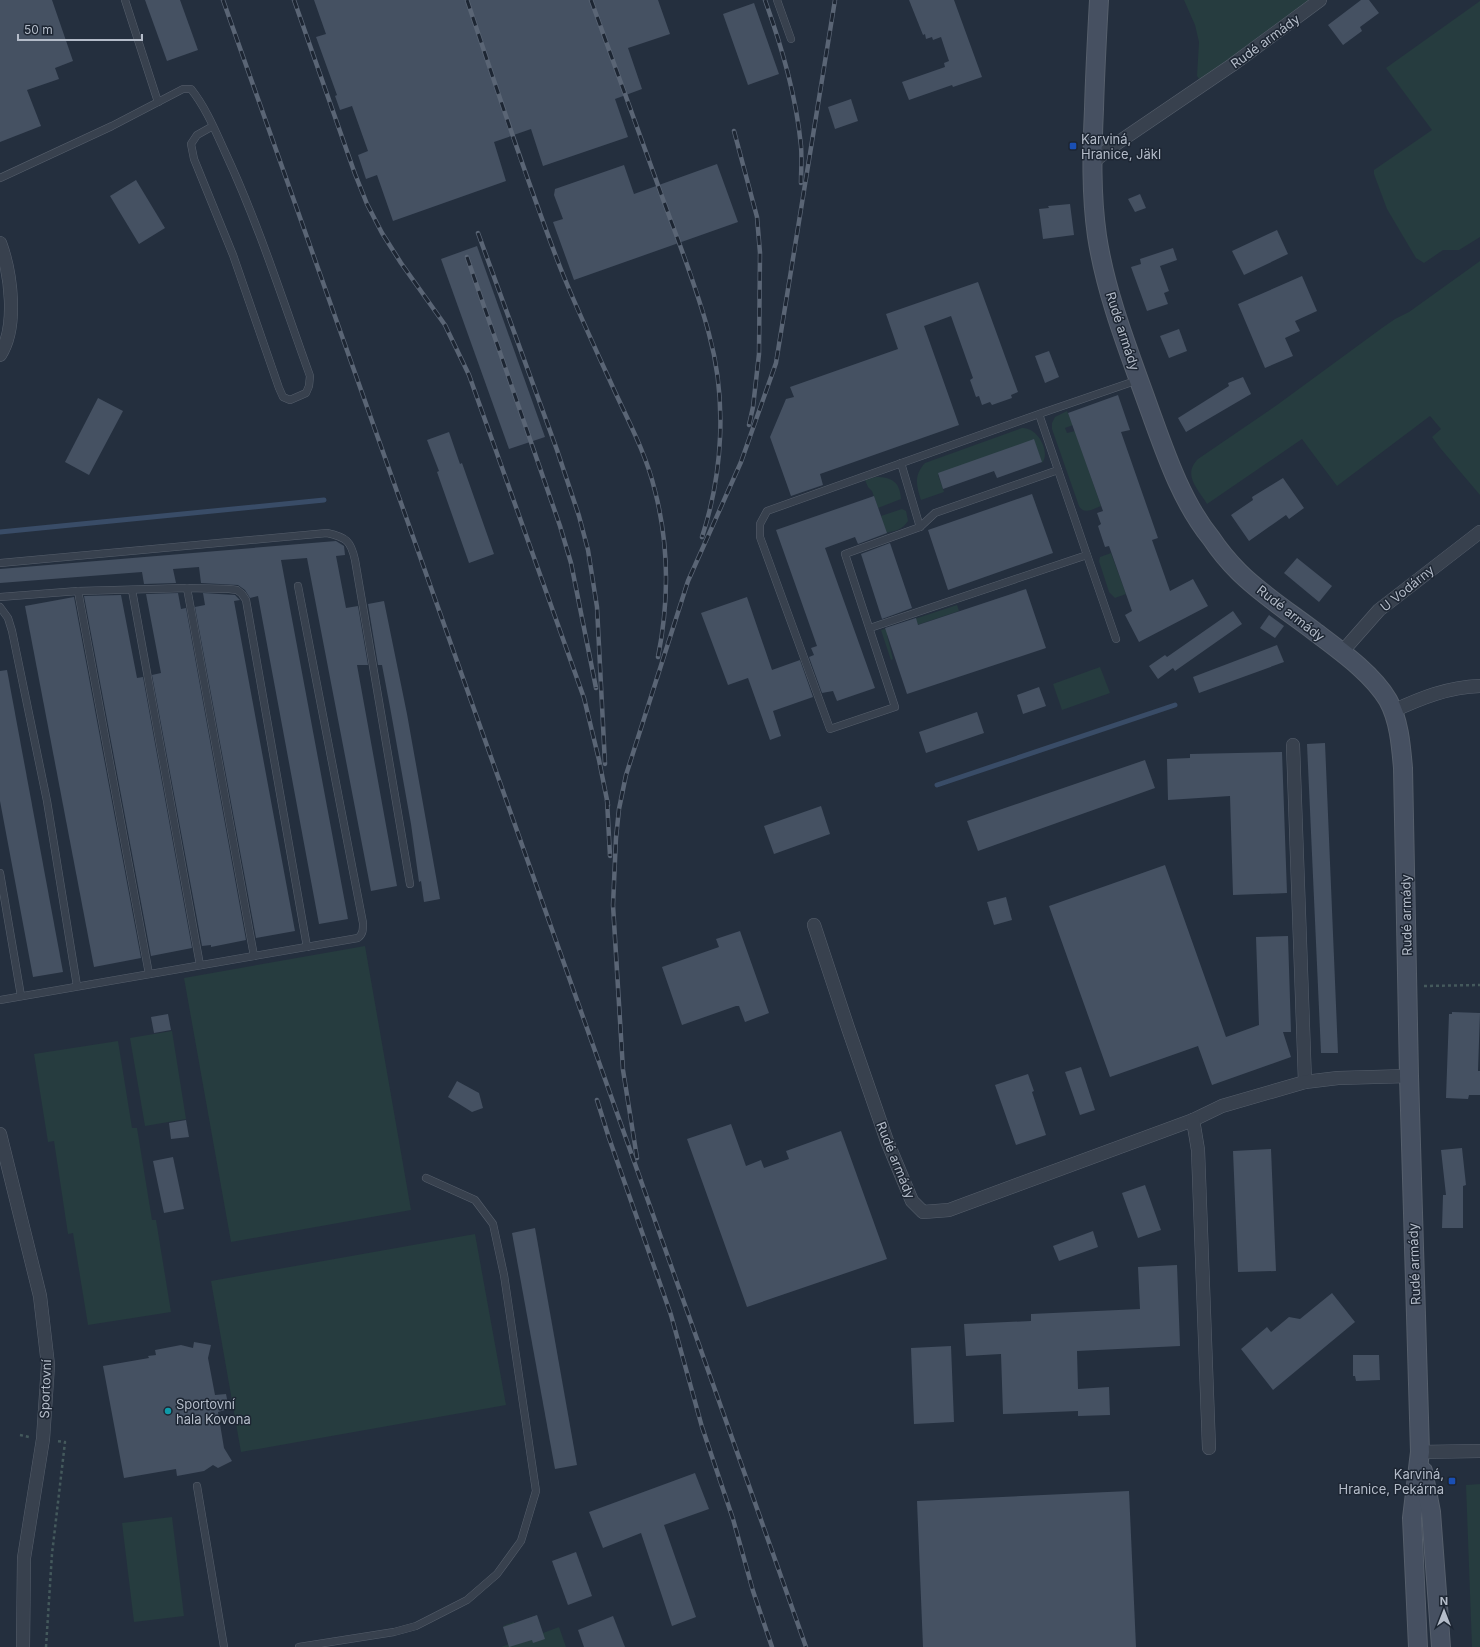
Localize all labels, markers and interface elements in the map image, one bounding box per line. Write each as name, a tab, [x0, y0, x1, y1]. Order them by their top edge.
street label: Rudé armády	[1227, 11, 1303, 71]
scale bar	[18, 16, 142, 42]
text: 50 m	[24, 22, 53, 37]
place label: Karviná, Hranice, Jäkl	[1081, 131, 1161, 162]
marker: Karviná, Hranice, Jäkl	[1068, 141, 1078, 151]
street label: Rudé armády	[1103, 290, 1143, 372]
street label: U Vodárny	[1377, 561, 1437, 615]
street label: Rudé armády	[1254, 582, 1328, 644]
street label: Rudé armády	[1397, 874, 1415, 956]
street label: Rudé armády	[873, 1119, 919, 1201]
street label: Rudé armády	[1405, 1223, 1423, 1305]
street label: Sportovní	[36, 1358, 54, 1419]
place label: Sportovní hala Kovona	[176, 1396, 251, 1427]
marker: Sportovní hala Kovona	[163, 1406, 173, 1416]
place label: Karviná, Hranice, Pekárna	[1339, 1466, 1444, 1497]
marker: Karviná, Hranice, Pekárna	[1447, 1476, 1457, 1486]
north arrow	[1424, 1591, 1464, 1631]
text: N	[1440, 1594, 1448, 1608]

